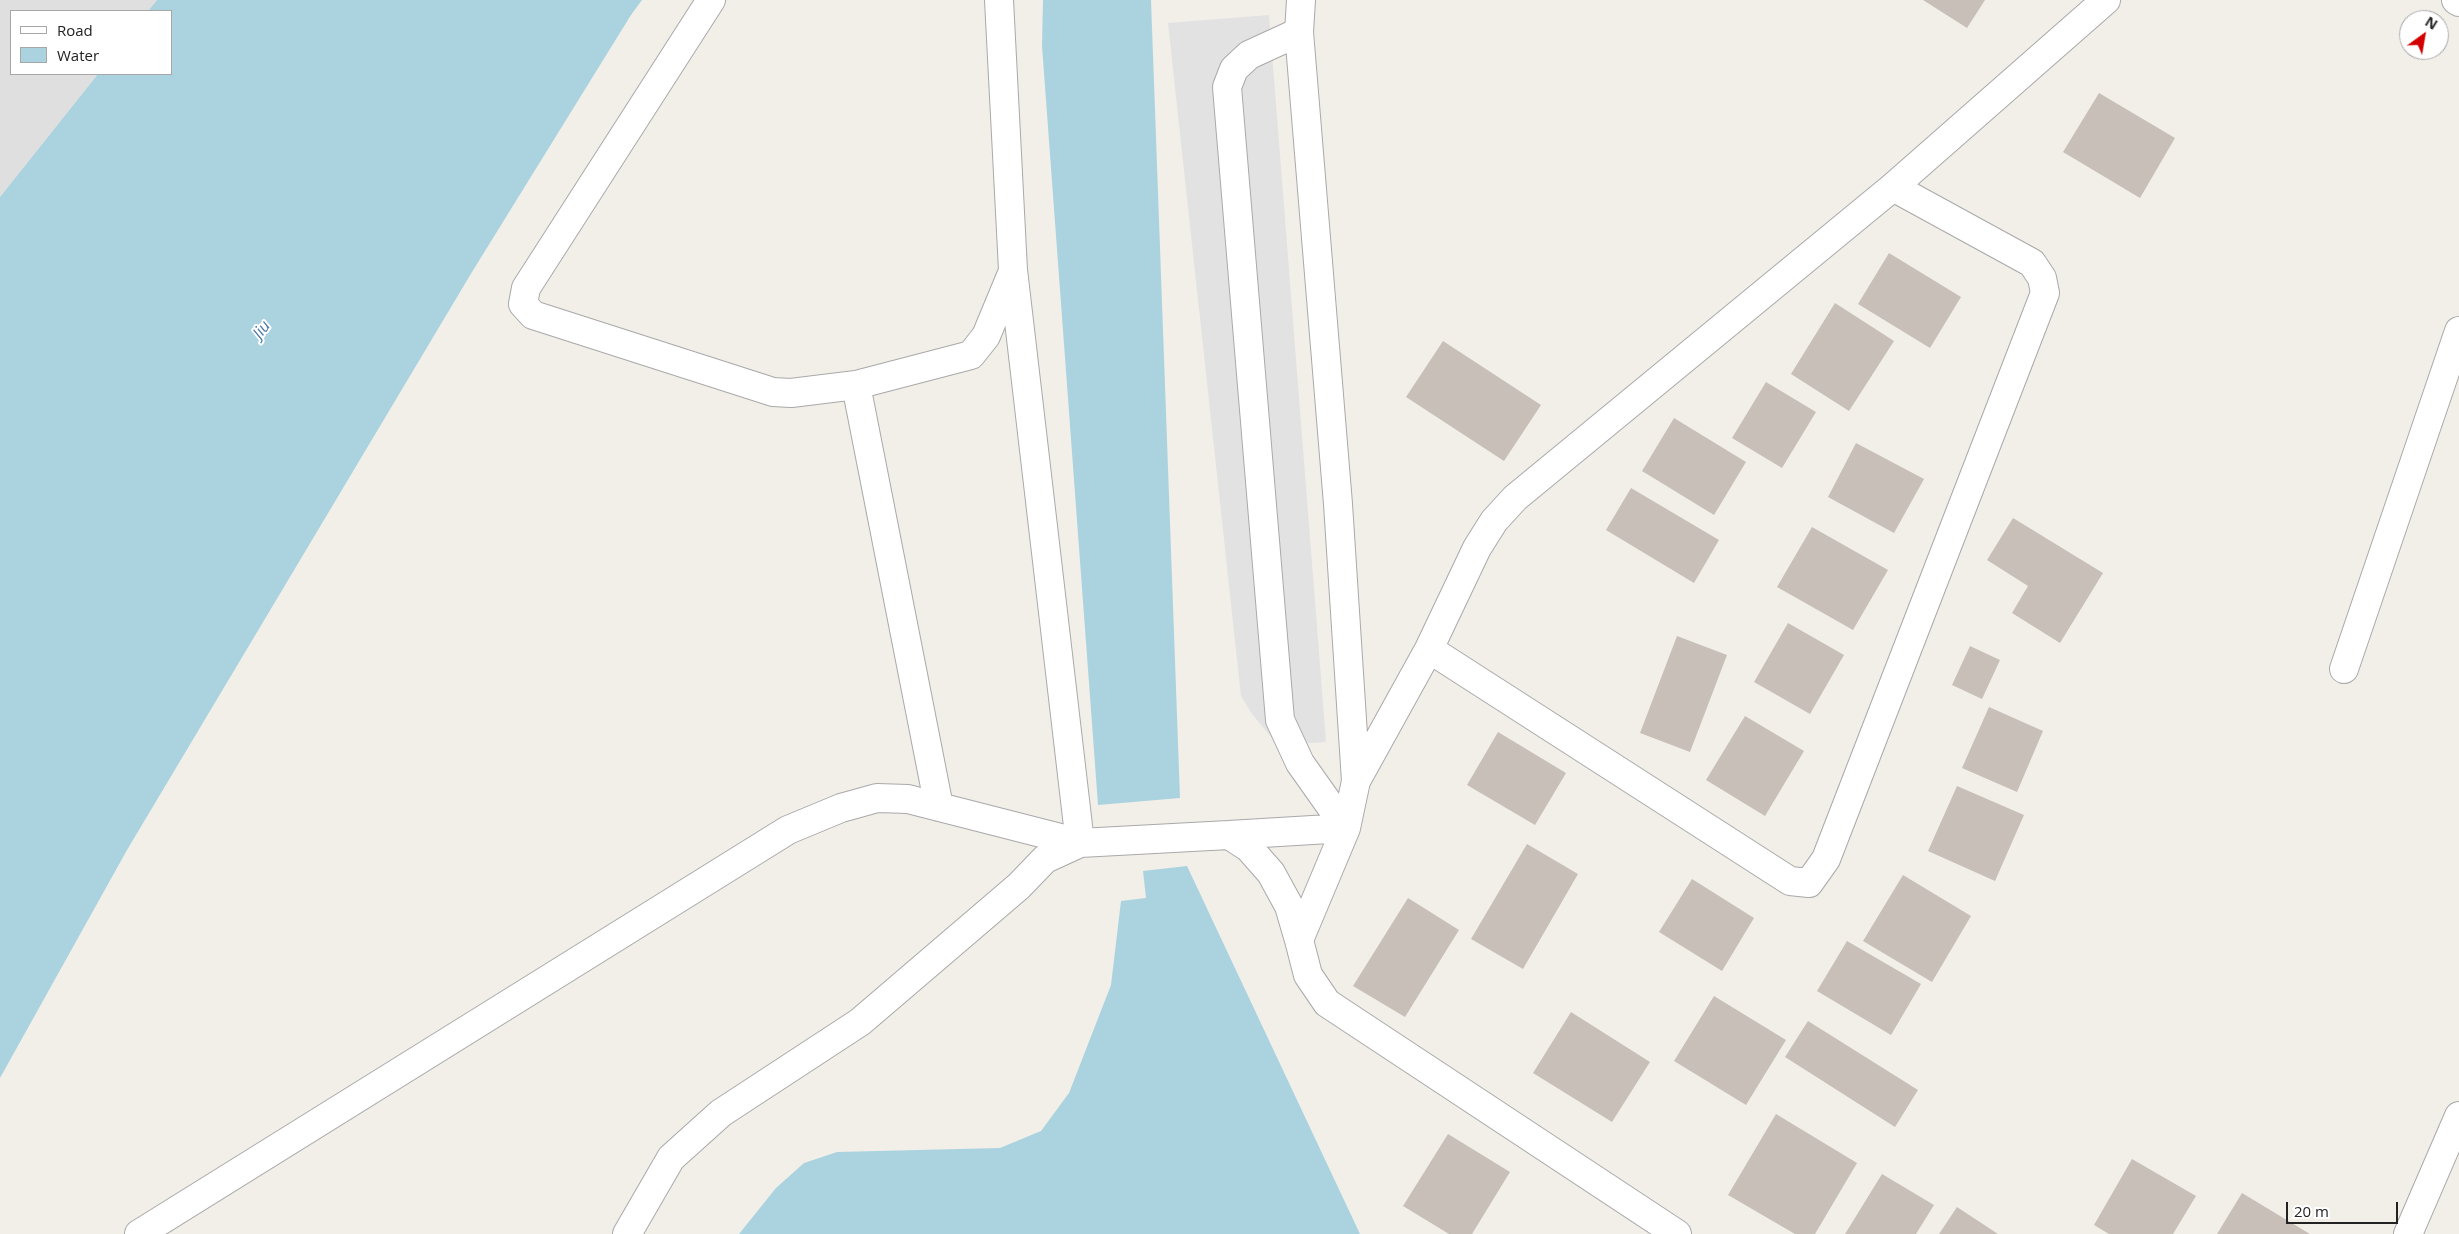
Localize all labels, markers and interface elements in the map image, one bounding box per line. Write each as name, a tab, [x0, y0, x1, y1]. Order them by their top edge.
legend	[10, 10, 172, 75]
north arrow	[2399, 10, 2449, 60]
text: N	[2422, 12, 2442, 34]
text: Road	[57, 20, 93, 40]
text: Water	[57, 45, 99, 65]
water label: Jiu	[249, 317, 275, 343]
scale bar	[2289, 1192, 2402, 1224]
text: 20 m	[2294, 1201, 2329, 1221]

